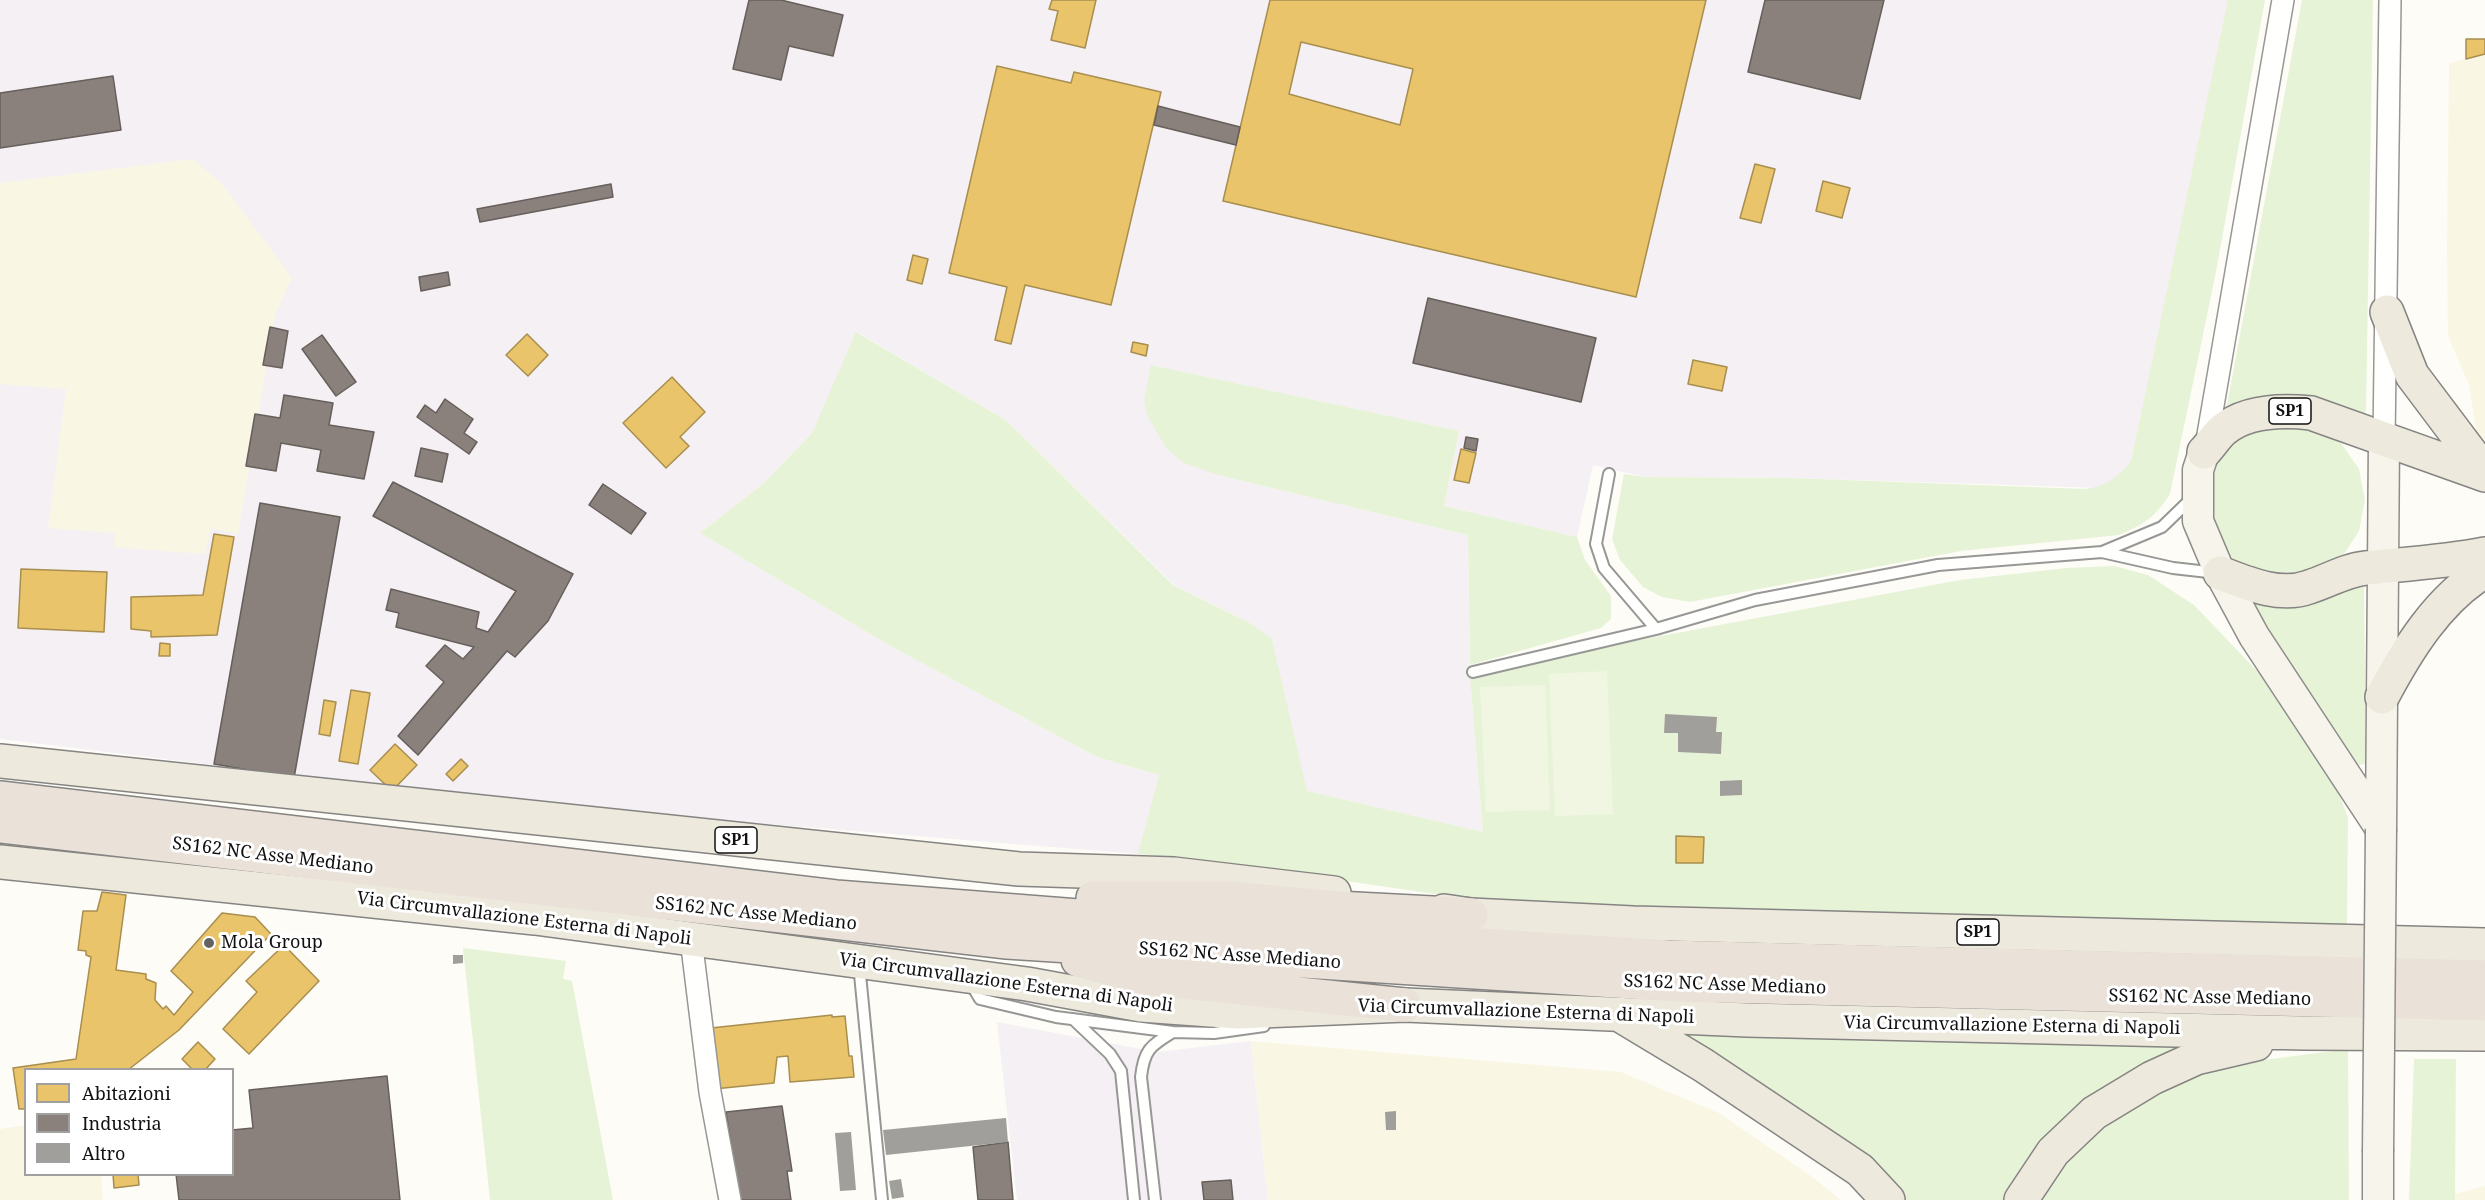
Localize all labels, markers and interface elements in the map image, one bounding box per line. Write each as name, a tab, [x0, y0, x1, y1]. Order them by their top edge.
road number: SP1	[2269, 398, 2311, 424]
road number: SP1	[715, 827, 757, 853]
street label: SS162 NC Asse Mediano	[171, 833, 375, 879]
street label: Via Circumvallazione Esterna di Napoli	[356, 888, 692, 950]
street label: SS162 NC Asse Mediano	[654, 893, 858, 935]
road number: SP1	[1957, 919, 1999, 945]
place label: Mola Group	[221, 932, 323, 954]
marker: Mola Group	[202, 936, 216, 950]
street label: SS162 NC Asse Mediano	[1138, 938, 1342, 974]
street label: Via Circumvallazione Esterna di Napoli	[838, 949, 1174, 1017]
street label: SS162 NC Asse Mediano	[1623, 971, 1827, 999]
street label: SS162 NC Asse Mediano	[2109, 985, 2311, 1011]
street label: Via Circumvallazione Esterna di Napoli	[1357, 995, 1695, 1029]
street label: Via Circumvallazione Esterna di Napoli	[1843, 1012, 2181, 1040]
legend	[24, 1068, 234, 1176]
text: Abitazioni	[82, 1081, 171, 1105]
text: Industria	[82, 1111, 162, 1135]
text: Altro	[82, 1141, 125, 1165]

